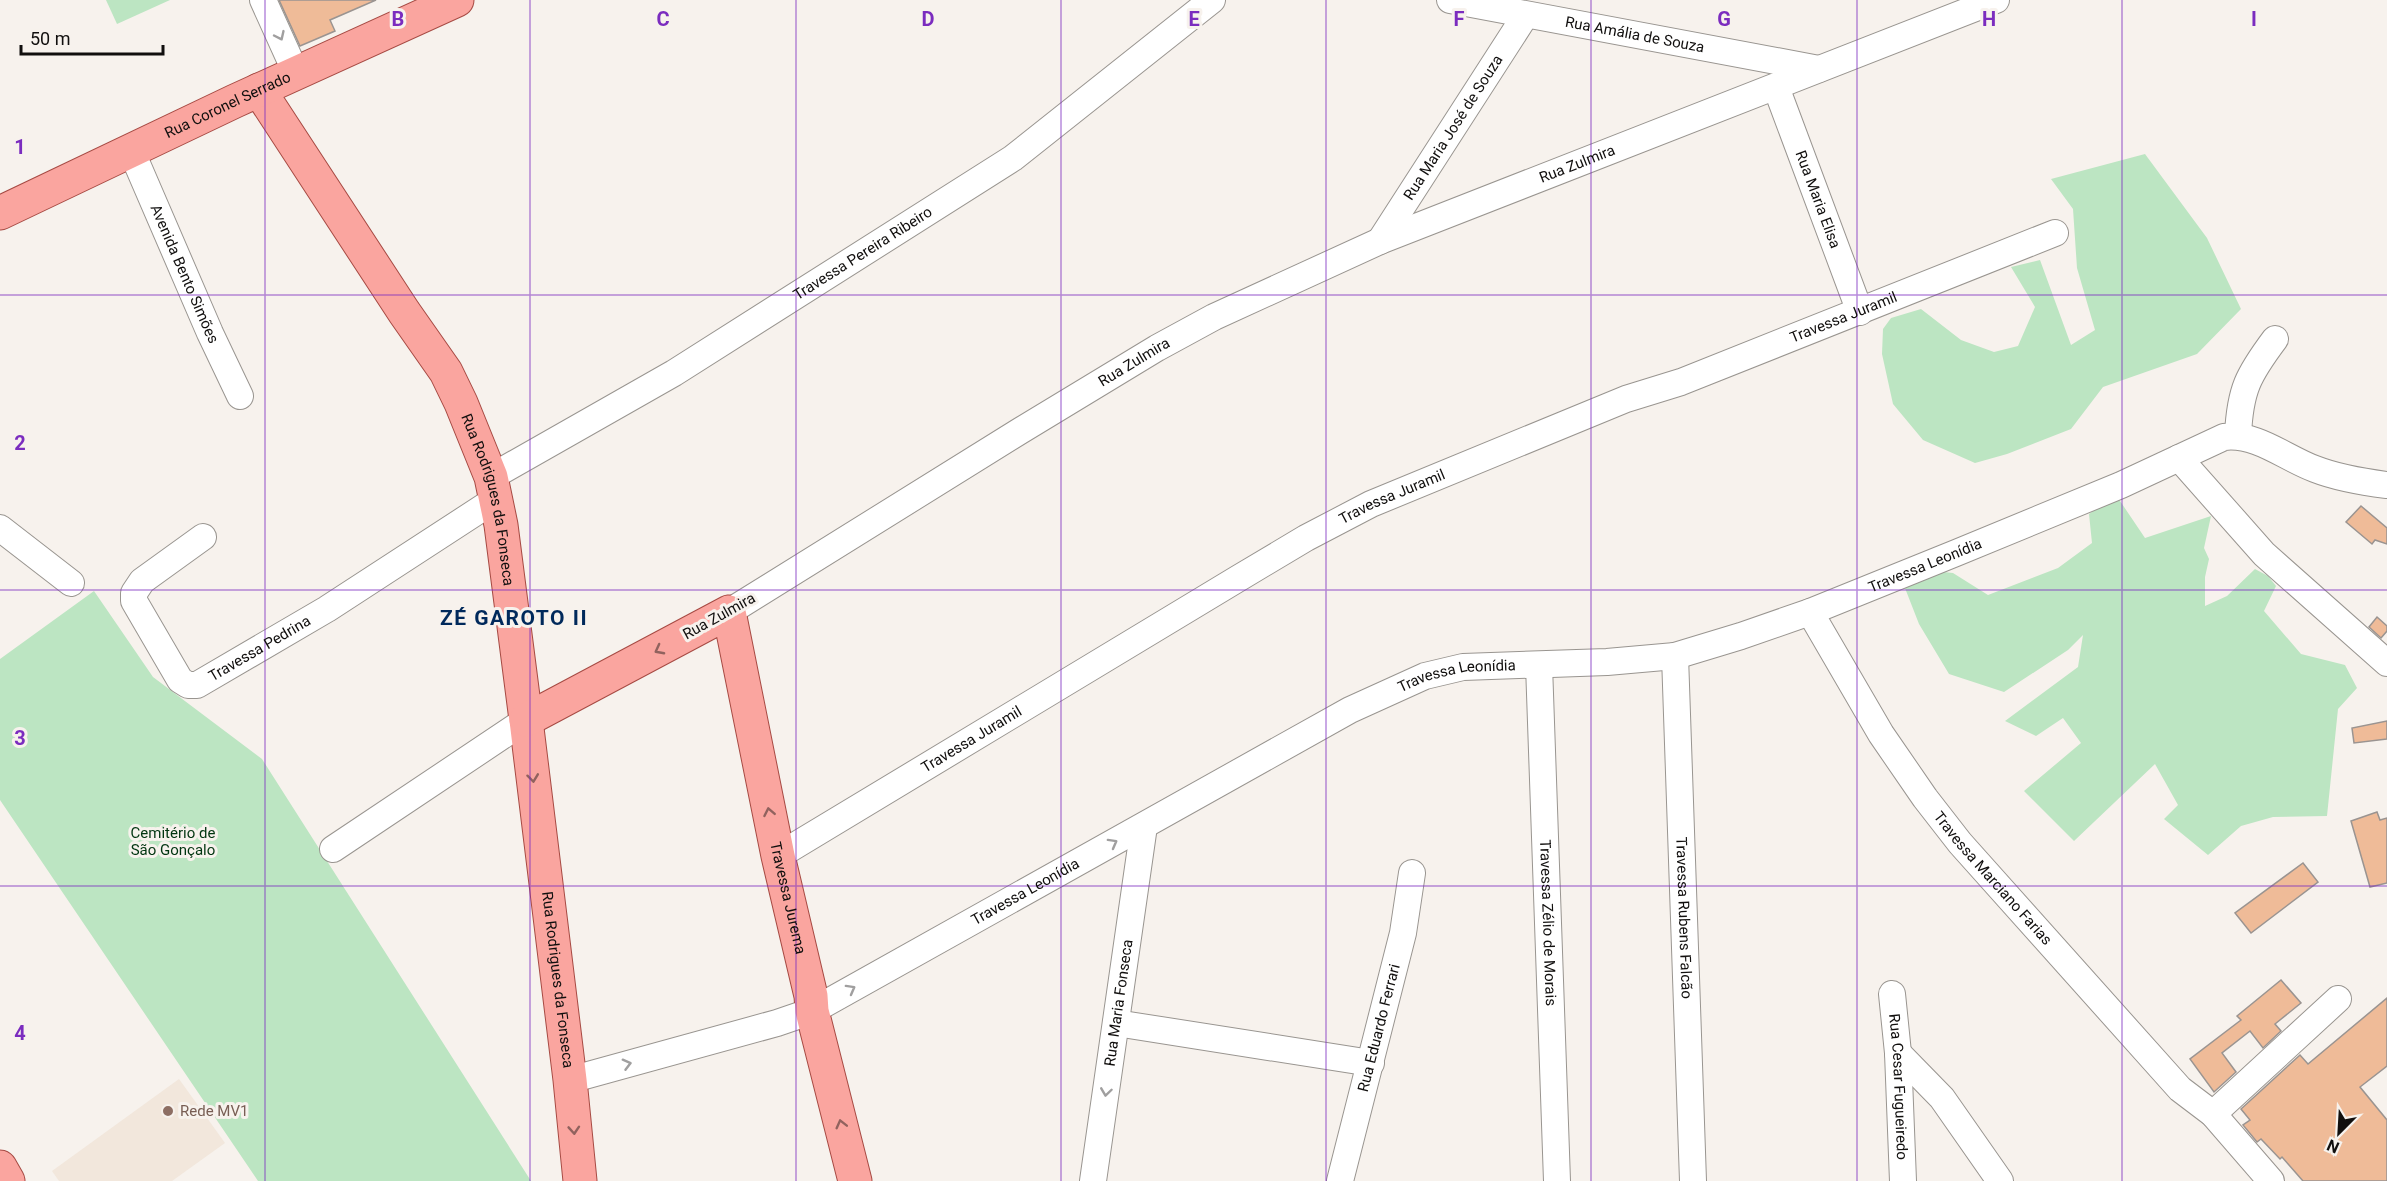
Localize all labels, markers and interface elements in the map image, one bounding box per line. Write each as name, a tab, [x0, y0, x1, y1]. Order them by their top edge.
text: B	[392, 7, 404, 31]
text: C	[656, 7, 670, 31]
text: D	[922, 7, 935, 31]
text: E	[1188, 7, 1200, 31]
text: F	[1454, 7, 1465, 31]
text: G	[1717, 7, 1731, 31]
text: H	[1982, 7, 1996, 31]
text: I	[2251, 7, 2257, 31]
street label: Rua Amália de Souza	[1564, 13, 1706, 56]
scale bar	[21, 18, 164, 56]
text: 50 m	[30, 28, 70, 49]
one-way arrow	[272, 30, 284, 41]
street label: Rua Maria José de Souza	[1400, 52, 1507, 204]
street label: Rua Coronel Serrado	[162, 68, 293, 142]
text: 1	[14, 135, 26, 159]
street label: Rua Zulmira	[1537, 141, 1618, 187]
street label: Rua Maria Elisa	[1792, 148, 1844, 251]
street label: Avenida Bento Simões	[147, 202, 223, 346]
street label: Travessa Pereira Ribeiro	[790, 203, 936, 304]
street label: Travessa Juramil	[1787, 288, 1900, 347]
street label: Rua Zulmira	[1095, 334, 1173, 390]
street label: Rua Rodrigues da Fonseca	[457, 411, 518, 587]
text: 2	[14, 431, 26, 455]
street label: Travessa Juramil	[1336, 466, 1448, 528]
street label: Travessa Leonídia	[1866, 534, 1984, 596]
street label: Rua Zulmira	[680, 589, 758, 643]
district label: ZÉ GAROTO II	[440, 606, 588, 630]
street label: Travessa Pedrina	[205, 612, 314, 685]
one-way arrow	[654, 642, 665, 654]
street label: Travessa Leonídia	[1395, 656, 1516, 696]
street label: Travessa Juramil	[918, 702, 1025, 776]
text: 3	[14, 726, 26, 750]
one-way arrow	[526, 773, 538, 782]
one-way arrow	[764, 807, 777, 817]
street label: Travessa Marciano Farias	[1930, 808, 2056, 949]
park label: Cemitério de São Gonçalo	[131, 824, 215, 859]
street label: Travessa Rubens Falcão	[1672, 837, 1696, 999]
one-way arrow	[1106, 839, 1117, 850]
street label: Travessa Zélio de Morais	[1536, 839, 1560, 1006]
street label: Travessa Jurema	[766, 840, 810, 956]
street label: Travessa Leonídia	[968, 854, 1082, 929]
street label: Rua Rodrigues da Fonseca	[538, 890, 577, 1069]
street label: Rua Maria Fonseca	[1101, 938, 1137, 1068]
street label: Rua Eduardo Ferrari	[1354, 962, 1404, 1094]
one-way arrow	[844, 985, 855, 997]
street label: Rua Cesar Fugueiredo	[1885, 1013, 1911, 1160]
text: 4	[14, 1021, 26, 1045]
one-way arrow	[621, 1059, 632, 1071]
one-way arrow	[1101, 1087, 1113, 1096]
place label: Rede MV1	[180, 1102, 248, 1120]
north arrow	[2309, 1103, 2369, 1163]
marker: Rede MV1	[161, 1104, 175, 1118]
one-way arrow	[835, 1119, 848, 1129]
one-way arrow	[567, 1126, 580, 1135]
text: N	[2324, 1135, 2342, 1157]

